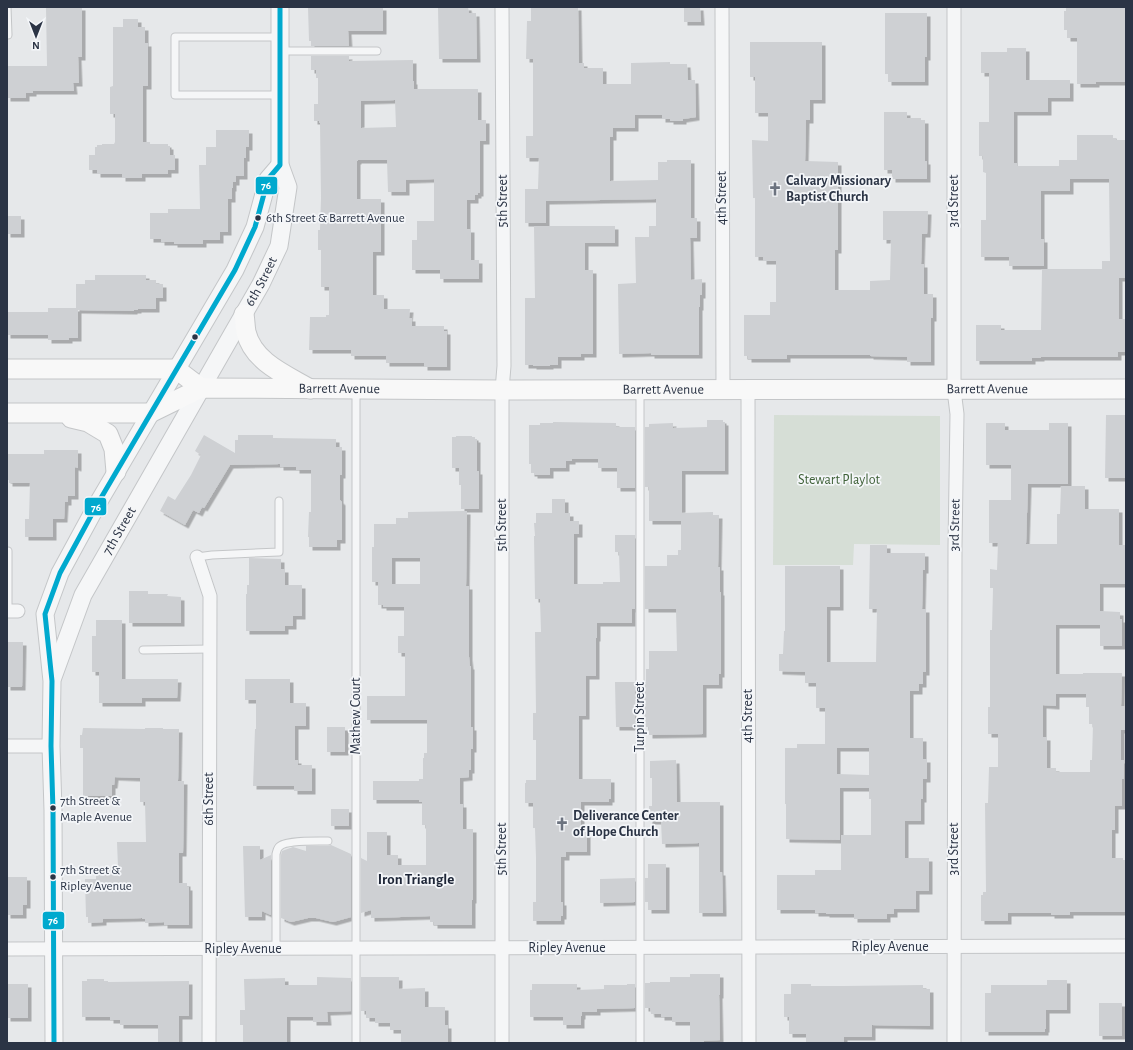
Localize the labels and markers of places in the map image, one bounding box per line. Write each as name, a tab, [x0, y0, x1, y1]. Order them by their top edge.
place label: Calvary Missionary Baptist Church	[786, 174, 892, 204]
church icon: Calvary Missionary Baptist Church	[767, 181, 783, 197]
place label: 6th Street & Barrett Avenue	[266, 212, 405, 225]
marker: 6th Street & Barrett Avenue	[253, 213, 263, 223]
unlabelled marker	[190, 332, 200, 342]
place label: 7th Street & Maple Avenue	[60, 795, 132, 824]
marker: 7th Street & Maple Avenue	[48, 803, 58, 813]
place label: Deliverance Center of Hope Church	[573, 809, 679, 839]
church icon: Deliverance Center of Hope Church	[554, 816, 570, 832]
place label: 7th Street & Ripley Avenue	[60, 864, 132, 893]
marker: 7th Street & Ripley Avenue	[48, 872, 58, 882]

